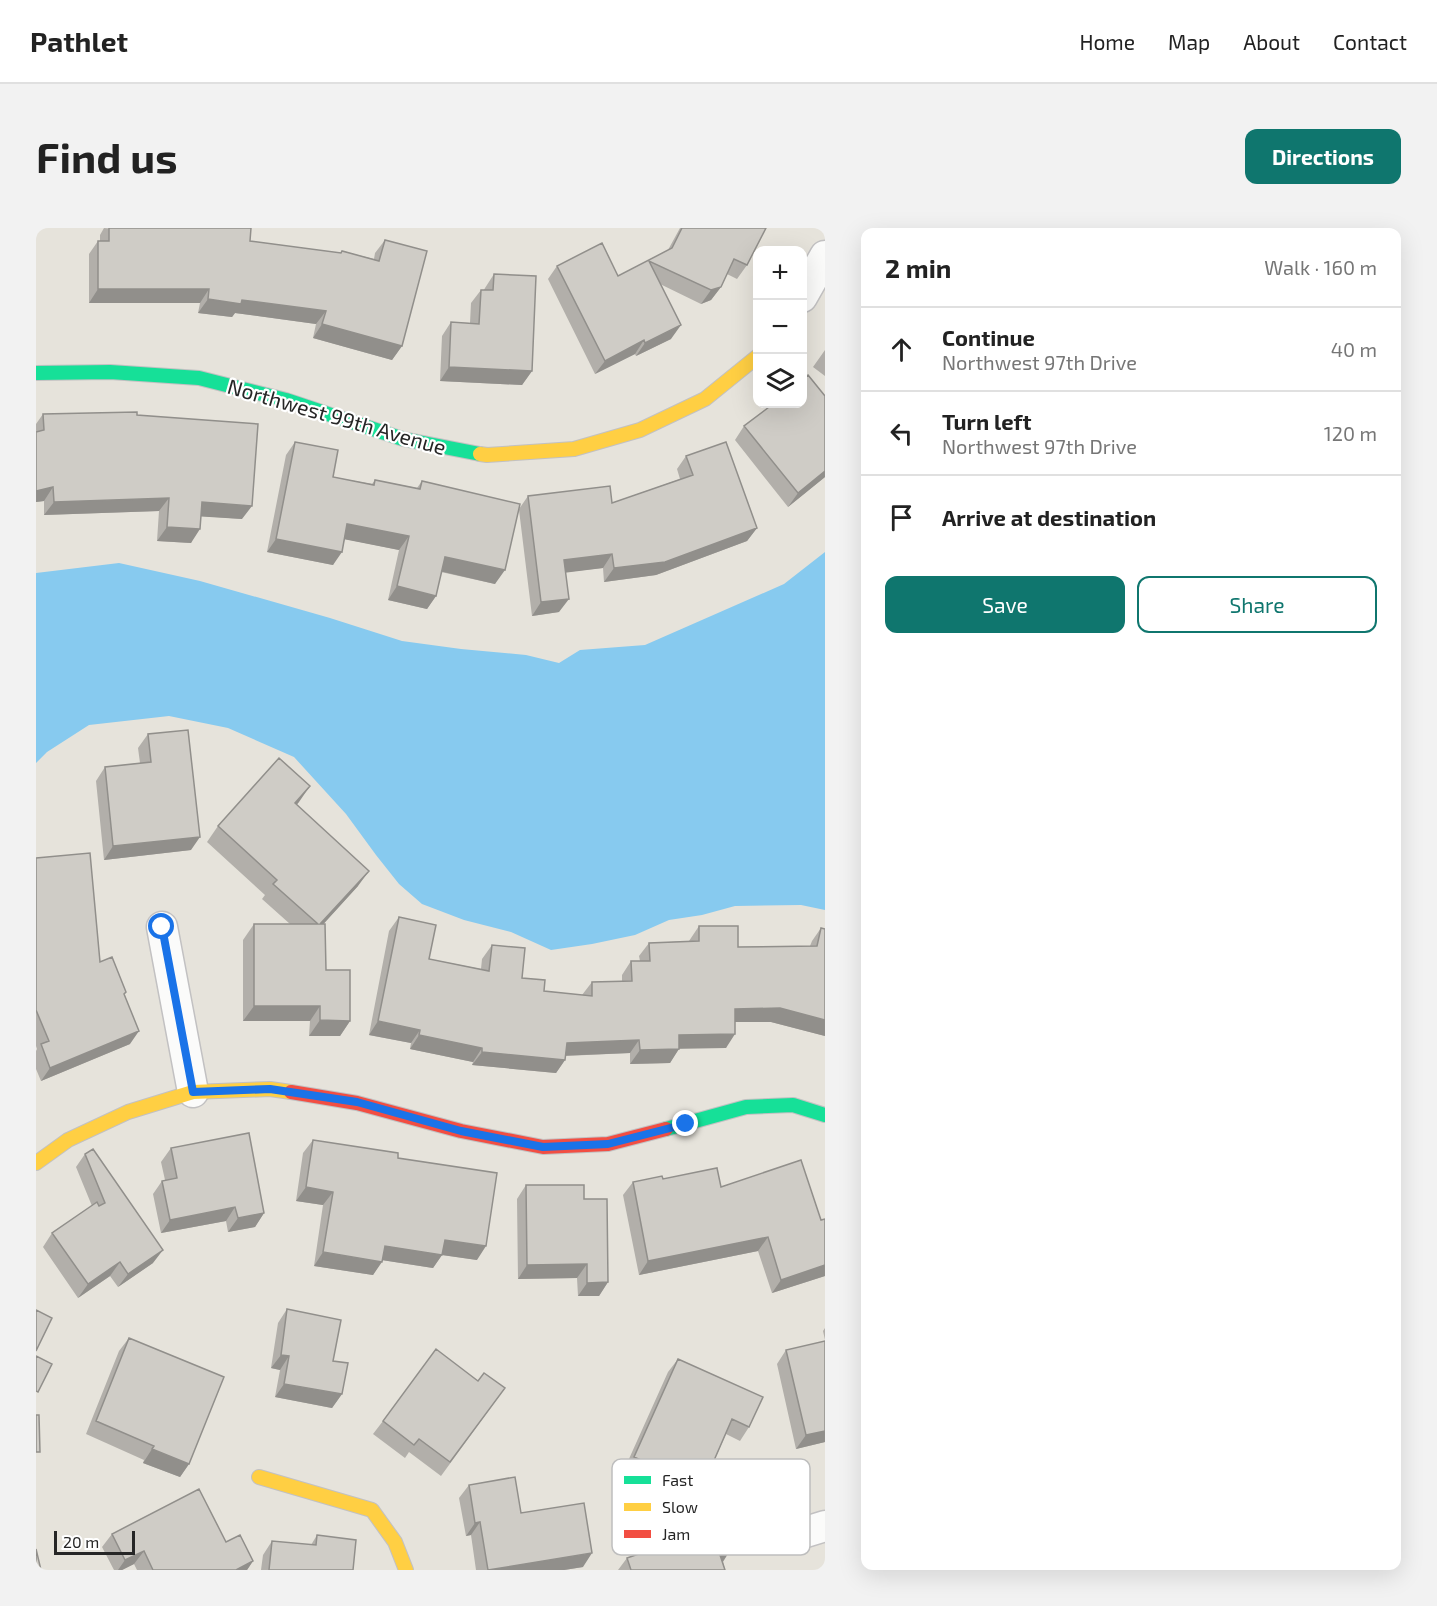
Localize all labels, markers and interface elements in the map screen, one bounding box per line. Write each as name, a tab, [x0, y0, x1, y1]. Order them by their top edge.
text: Pathlet	[30, 24, 128, 58]
text: Home	[1079, 29, 1135, 54]
text: Map	[1168, 29, 1210, 54]
text: About	[1243, 29, 1300, 54]
text: Contact	[1333, 29, 1407, 54]
button: Directions	[1245, 129, 1401, 184]
text: Find us	[36, 131, 178, 181]
map controls	[753, 246, 807, 408]
button: +	[753, 246, 807, 300]
text: 2 min	[885, 252, 951, 283]
text: Walk · 160 m	[1264, 255, 1377, 279]
button: −	[753, 300, 807, 354]
text: Continue	[942, 324, 1035, 350]
icon: ahead	[885, 333, 918, 366]
text: 40 m	[1331, 337, 1377, 361]
text: Northwest 97th Drive	[942, 350, 1137, 374]
button: layers	[753, 354, 807, 408]
street label: Northwest 99th Avenue	[225, 373, 449, 459]
text: Turn left	[942, 408, 1031, 434]
icon: left	[885, 417, 918, 450]
text: 120 m	[1324, 421, 1377, 445]
text: Northwest 97th Drive	[942, 434, 1137, 458]
icon: arrive	[885, 501, 918, 534]
text: Arrive at destination	[942, 504, 1156, 530]
button: Save	[885, 576, 1125, 633]
button: Share	[1137, 576, 1377, 633]
route start	[148, 913, 174, 939]
route end	[672, 1110, 698, 1136]
legend	[612, 1459, 810, 1555]
text: Fast	[662, 1470, 693, 1489]
text: Slow	[662, 1497, 698, 1516]
text: Jam	[662, 1524, 690, 1543]
scale bar	[54, 1528, 135, 1556]
text: 20 m	[63, 1532, 99, 1551]

